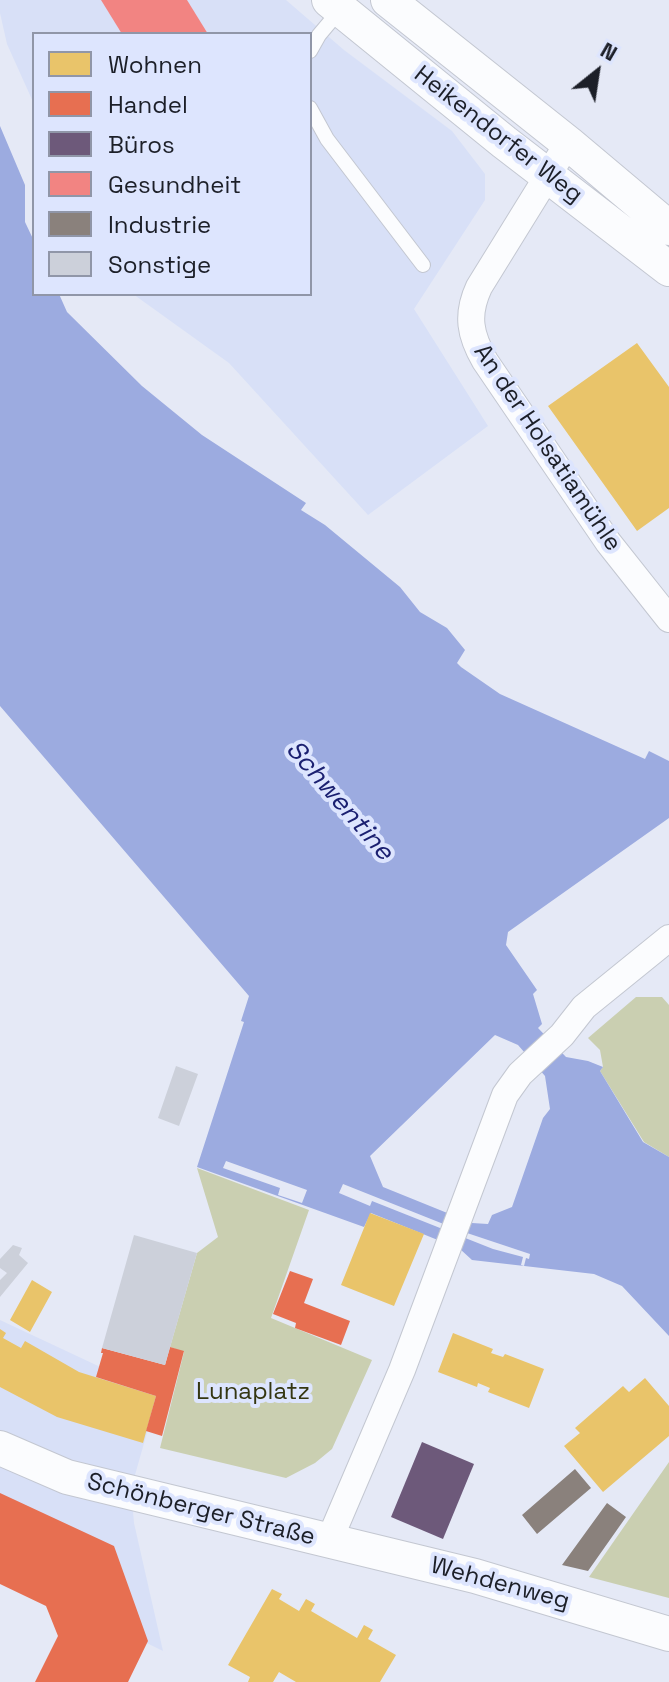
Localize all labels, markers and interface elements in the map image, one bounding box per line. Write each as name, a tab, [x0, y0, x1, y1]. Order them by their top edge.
legend	[32, 32, 312, 296]
north arrow	[557, 32, 637, 112]
text: N	[596, 35, 622, 67]
text: Wohnen	[108, 49, 202, 80]
street label: Heikendorfer Weg	[408, 60, 588, 210]
text: Handel	[108, 89, 188, 120]
text: Büros	[108, 129, 175, 160]
text: Gesundheit	[108, 169, 241, 200]
text: Industrie	[108, 209, 211, 240]
text: Sonstige	[108, 249, 211, 280]
street label: An der Holsatiamühle	[467, 339, 627, 557]
water label: Schwentine	[279, 735, 399, 867]
park label: Lunaplatz	[196, 1378, 310, 1406]
street label: Schönberger Straße	[84, 1468, 318, 1552]
street label: Wehdenweg	[427, 1552, 573, 1616]

